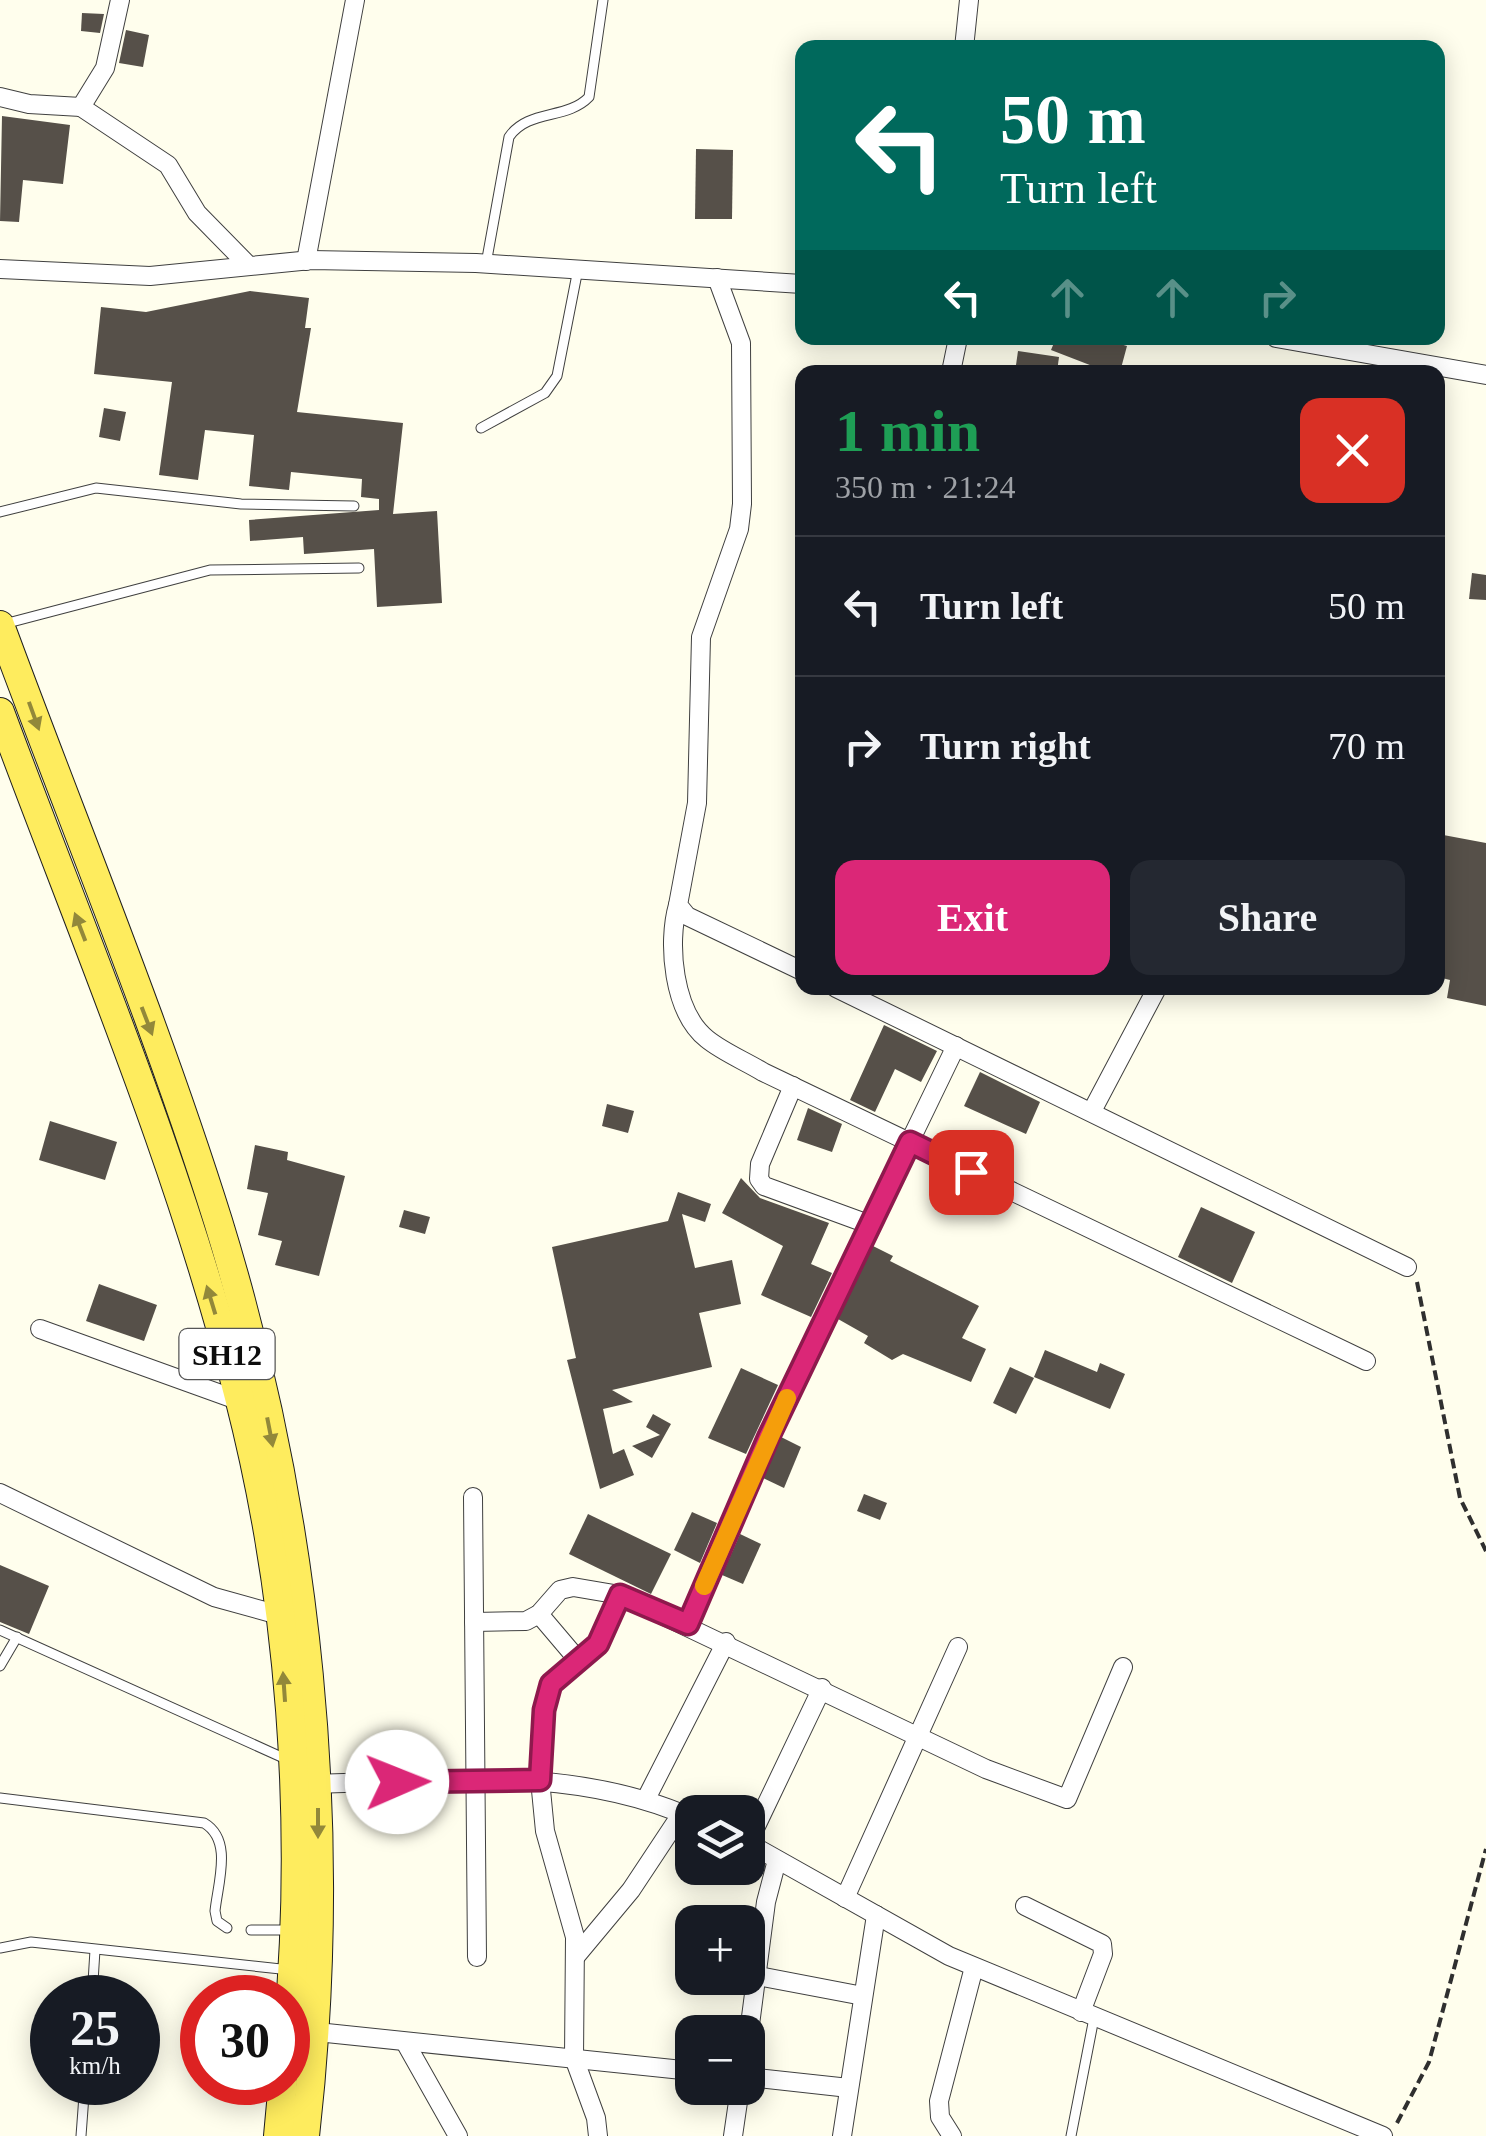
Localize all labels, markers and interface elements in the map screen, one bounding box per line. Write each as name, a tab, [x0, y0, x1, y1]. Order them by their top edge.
icon: left	[835, 80, 965, 210]
text: 50 m	[1000, 81, 1146, 158]
text: Turn left	[1000, 163, 1157, 213]
icon: left	[935, 270, 990, 325]
icon: ahead	[1040, 270, 1095, 325]
icon: ahead	[1145, 270, 1200, 325]
icon: right	[1250, 270, 1305, 325]
text: 1 min	[835, 398, 980, 464]
button: close	[1300, 398, 1405, 503]
text: 350 m · 21:24	[835, 469, 1015, 505]
icon: left	[835, 579, 890, 634]
text: Turn left	[920, 585, 1063, 627]
text: 50 m	[1328, 585, 1405, 627]
one-way arrow	[27, 702, 42, 732]
icon: right	[835, 719, 890, 774]
text: Turn right	[920, 725, 1091, 767]
text: 70 m	[1328, 725, 1405, 767]
button: Exit	[835, 860, 1110, 975]
button: Share	[1130, 860, 1405, 975]
one-way arrow	[72, 912, 87, 942]
one-way arrow	[140, 1006, 155, 1036]
pin	[929, 1130, 1014, 1215]
icon: arrive	[944, 1145, 999, 1200]
one-way arrow	[203, 1284, 218, 1314]
road number: SH12	[180, 1329, 274, 1379]
one-way arrow	[263, 1417, 279, 1448]
one-way arrow	[276, 1670, 292, 1702]
position arrow	[345, 1730, 449, 1834]
map controls	[675, 1795, 765, 2105]
button: layers	[675, 1795, 765, 1885]
one-way arrow	[310, 1808, 326, 1840]
button: +	[675, 1905, 765, 1995]
speed limit sign: 30	[180, 1975, 310, 2105]
text: 25	[70, 2000, 120, 2056]
button: −	[675, 2015, 765, 2105]
text: km/h	[69, 2052, 121, 2079]

